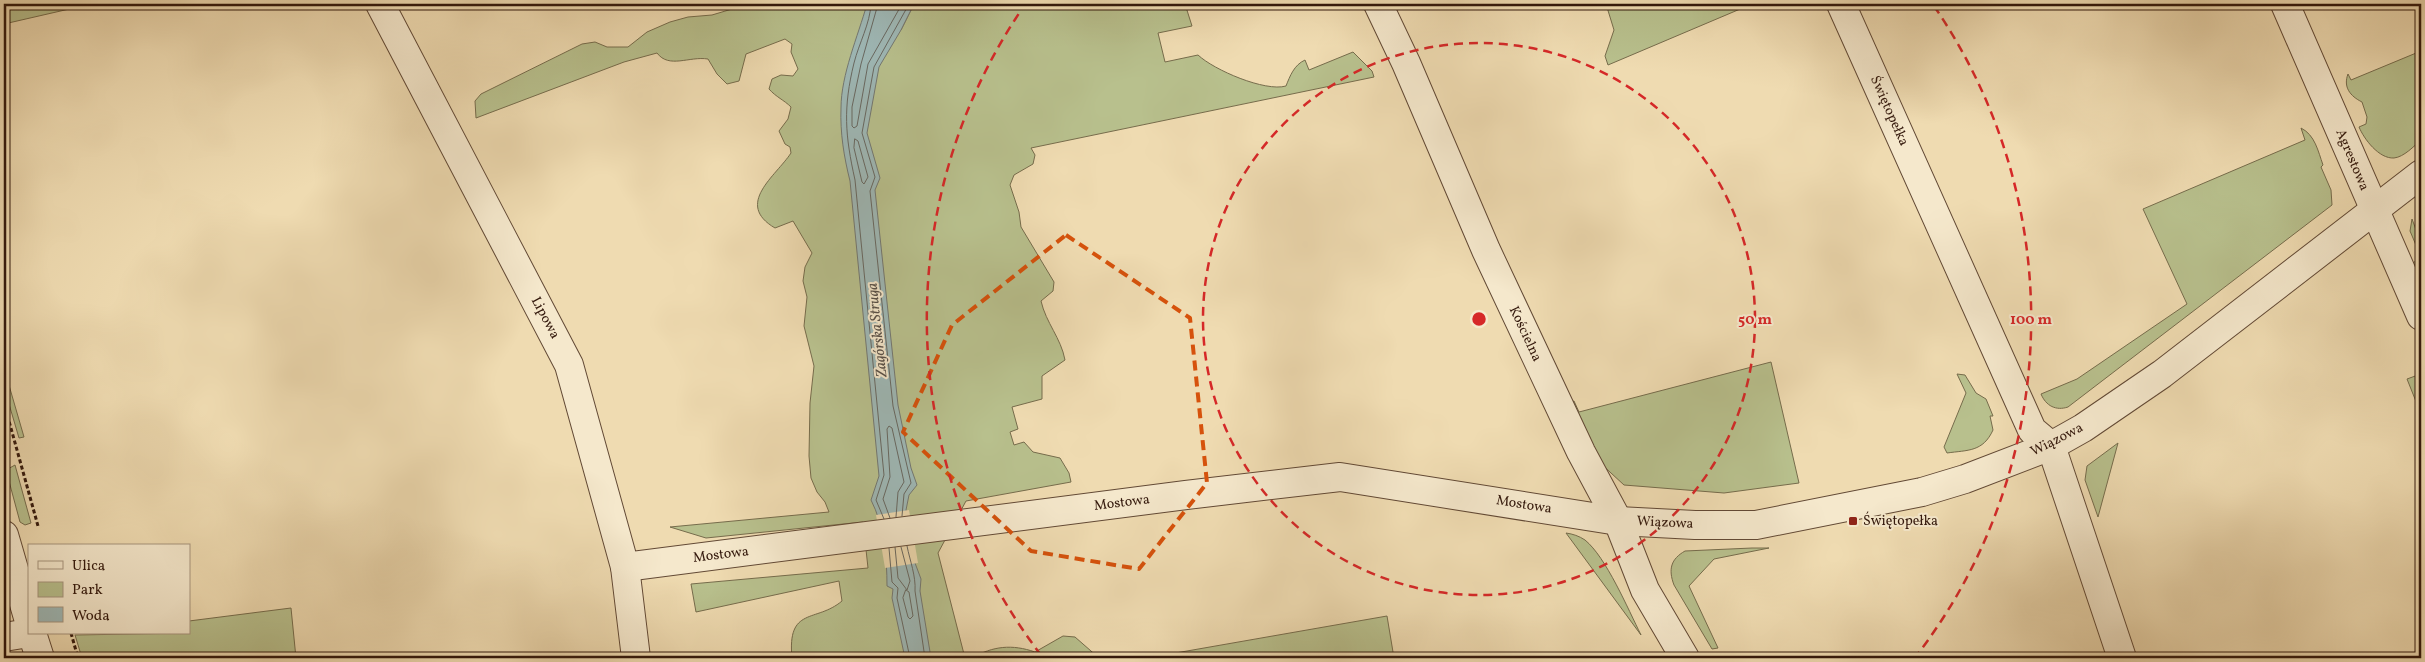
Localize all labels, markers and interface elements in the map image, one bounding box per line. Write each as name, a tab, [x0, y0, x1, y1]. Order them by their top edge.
street label: Świętopełka	[1865, 72, 1914, 149]
street label: Agrestowa	[2330, 126, 2374, 194]
water label: Zagórska Struga	[863, 282, 894, 379]
street label: Lipowa	[526, 294, 564, 342]
street label: Kościelna	[1504, 303, 1546, 365]
centre of rings	[1470, 310, 1488, 328]
text: 50 m	[1738, 310, 1772, 331]
text: 100 m	[2010, 310, 2053, 331]
street label: Wiązowa	[2027, 419, 2087, 461]
street label: Mostowa	[1093, 490, 1151, 516]
street label: Mostowa	[1495, 491, 1553, 519]
place label: Świętopełka	[1863, 511, 1938, 531]
street label: Wiązowa	[1636, 512, 1694, 534]
marker: Świętopełka	[1847, 515, 1859, 527]
street label: Mostowa	[692, 542, 750, 568]
legend	[28, 544, 190, 634]
text: Ulica	[72, 556, 105, 577]
text: Park	[72, 580, 103, 601]
text: Woda	[72, 606, 110, 627]

